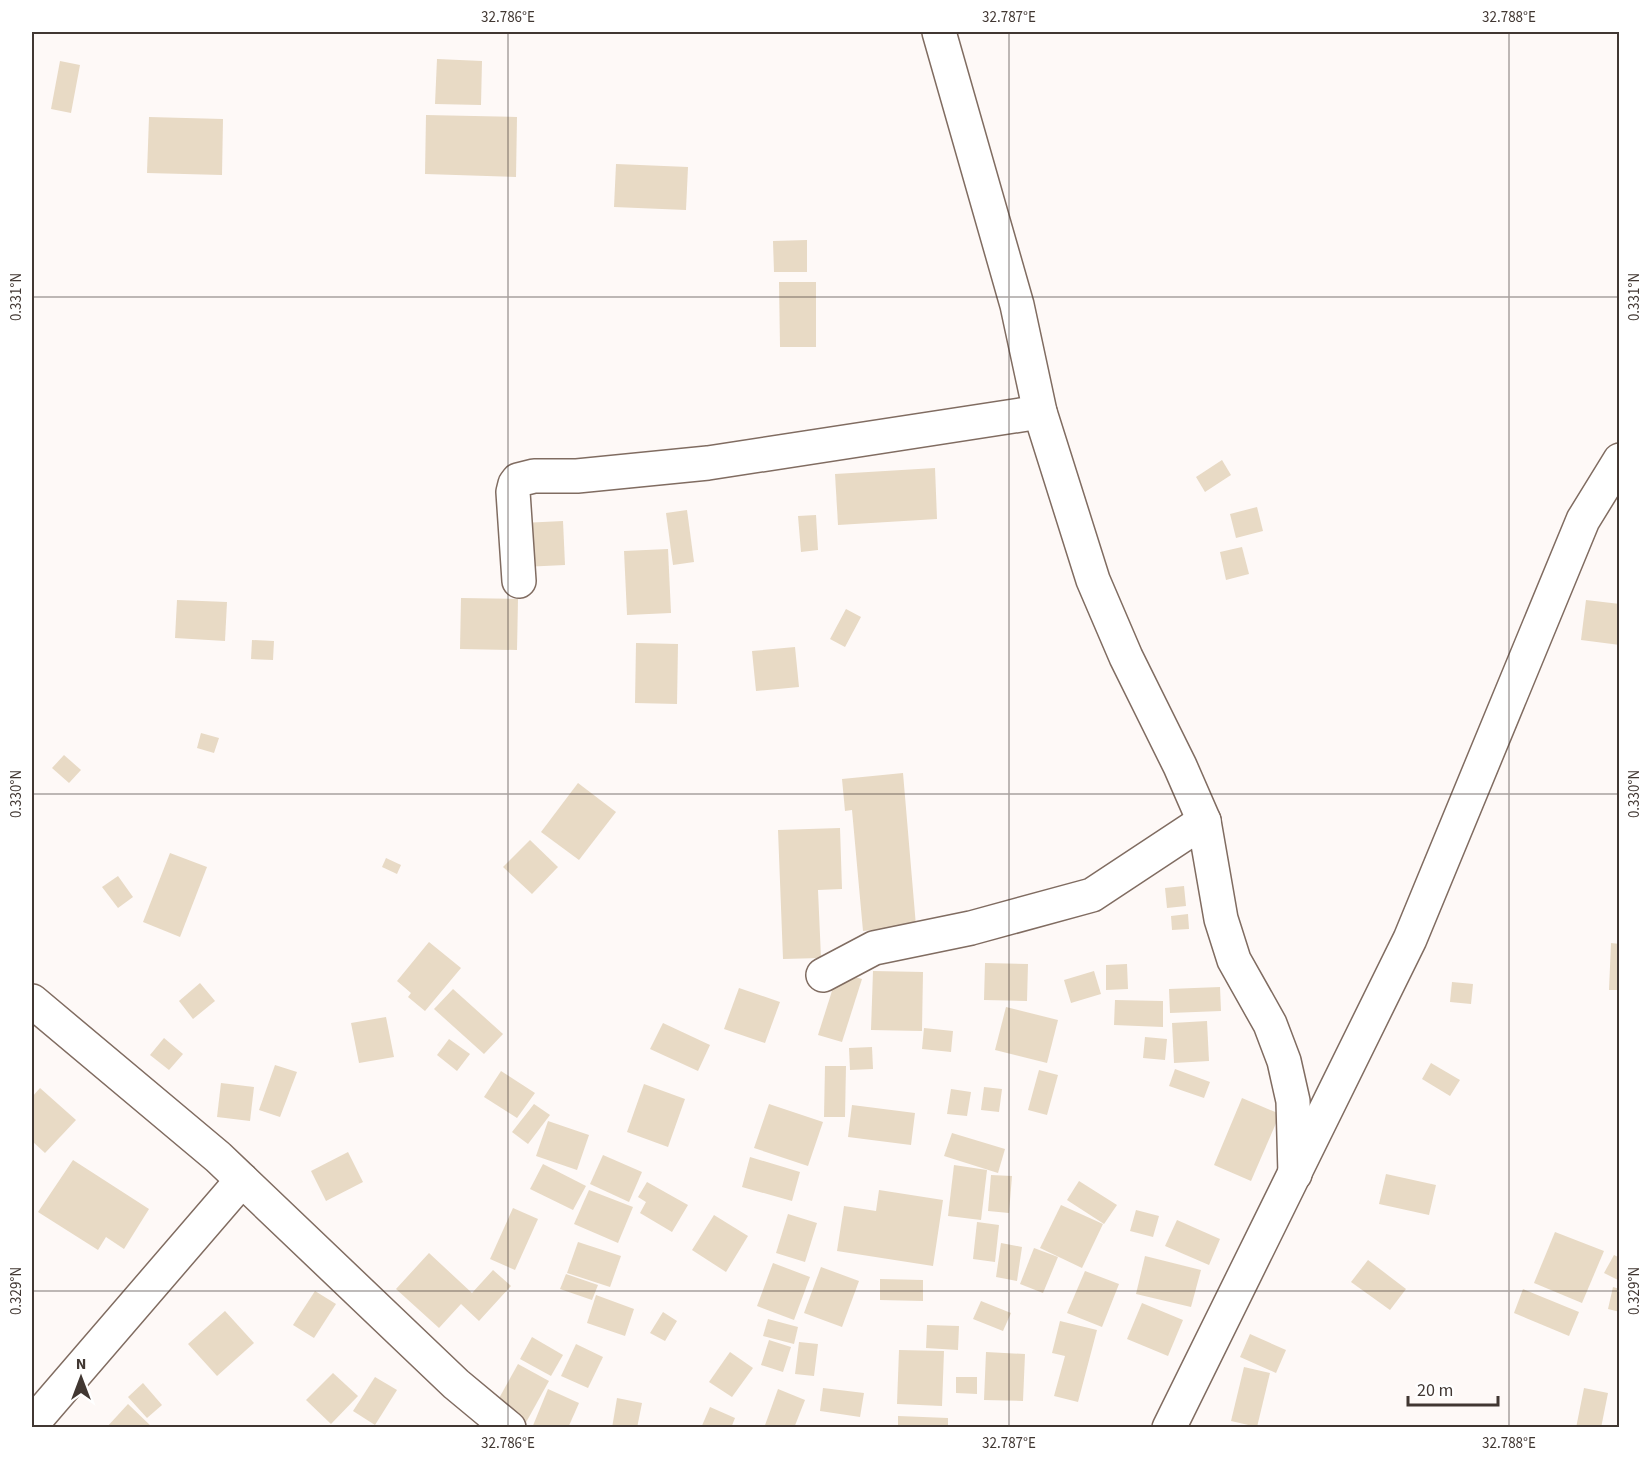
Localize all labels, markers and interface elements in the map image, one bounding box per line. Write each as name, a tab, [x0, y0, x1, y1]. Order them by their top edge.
text: 32.786°E	[481, 7, 535, 28]
text: 32.787°E	[982, 7, 1036, 28]
text: 32.788°E	[1482, 7, 1536, 28]
text: 0.331°N	[6, 273, 27, 321]
text: 0.331°N	[1624, 273, 1645, 321]
text: 0.330°N	[6, 770, 27, 818]
text: 0.330°N	[1624, 770, 1645, 818]
text: 0.329°N	[6, 1267, 27, 1315]
text: 0.329°N	[1624, 1267, 1645, 1315]
north arrow	[51, 1348, 111, 1408]
text: N	[76, 1353, 86, 1375]
scale bar	[1408, 1369, 1498, 1407]
text: 20 m	[1417, 1378, 1453, 1403]
text: 32.786°E	[481, 1433, 535, 1454]
text: 32.787°E	[982, 1433, 1036, 1454]
text: 32.788°E	[1482, 1433, 1536, 1454]

